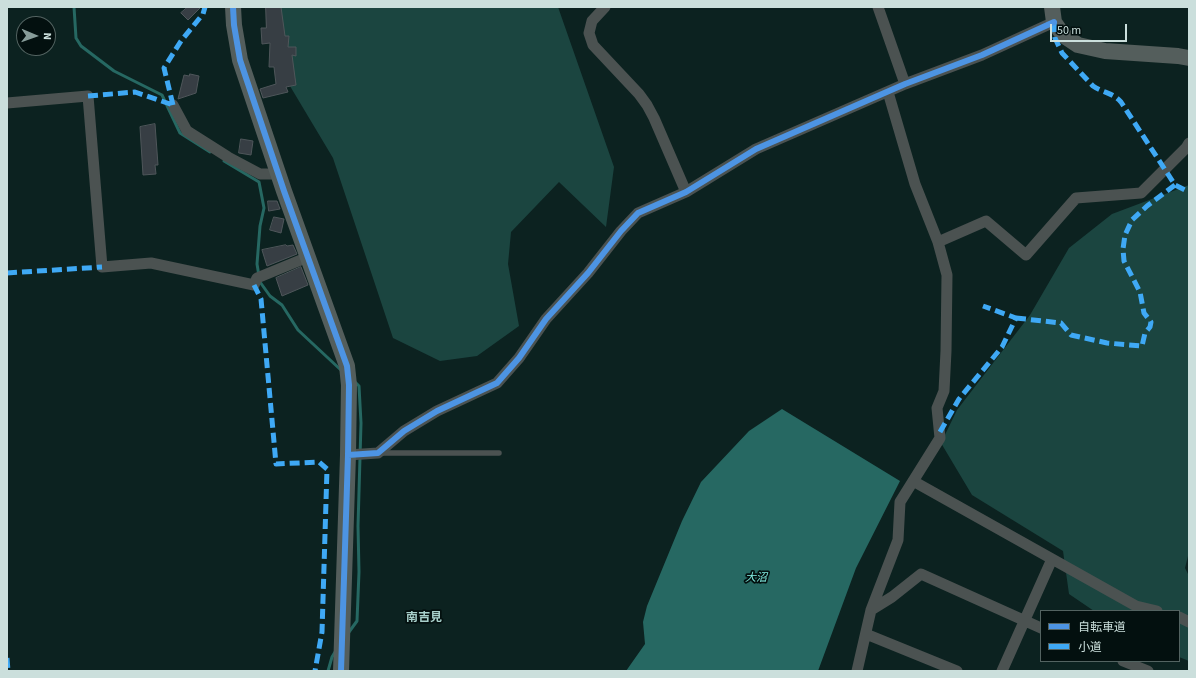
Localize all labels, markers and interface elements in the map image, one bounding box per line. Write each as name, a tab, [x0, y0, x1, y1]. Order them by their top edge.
north arrow	[16, 16, 56, 56]
scale bar	[1052, 16, 1129, 42]
text: 50 m	[1057, 22, 1081, 39]
text: N	[40, 32, 55, 40]
water label: 大沼	[745, 572, 767, 586]
legend	[1040, 610, 1180, 662]
district label: 南吉見	[406, 611, 442, 625]
text: 自転車道	[1078, 619, 1126, 636]
text: 小道	[1078, 639, 1102, 656]

